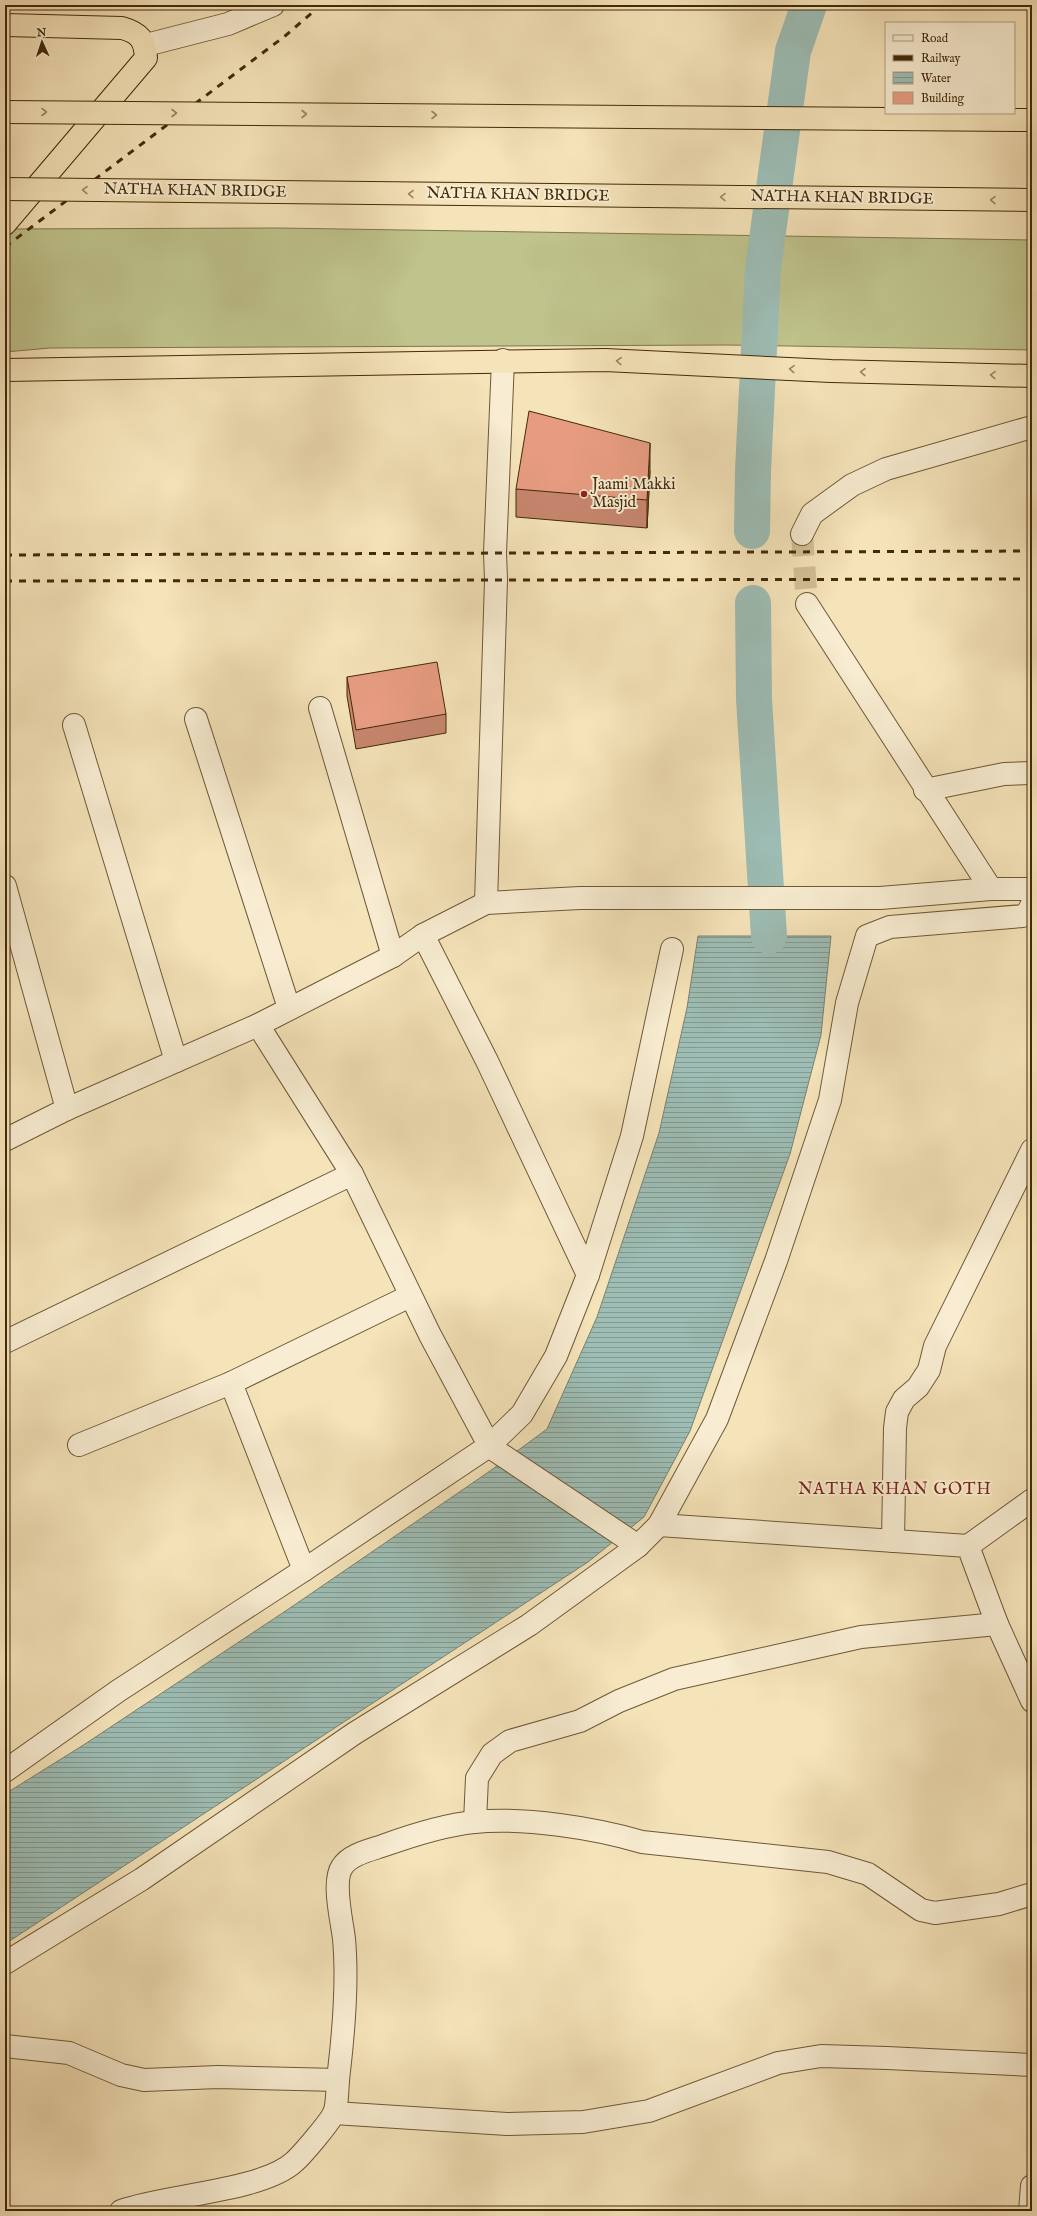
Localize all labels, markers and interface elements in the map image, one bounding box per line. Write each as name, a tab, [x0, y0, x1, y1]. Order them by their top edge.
north arrow	[22, 22, 62, 62]
legend	[885, 22, 1015, 114]
text: N	[35, 26, 47, 40]
text: Road	[921, 31, 949, 46]
text: Railway	[921, 51, 960, 66]
text: Water	[921, 71, 952, 86]
text: Building	[921, 91, 965, 106]
one-way arrow	[41, 108, 47, 116]
one-way arrow	[171, 109, 177, 117]
one-way arrow	[301, 110, 307, 118]
one-way arrow	[431, 111, 437, 119]
street label: NATHA KHAN BRIDGE	[103, 179, 287, 203]
street label: NATHA KHAN BRIDGE	[426, 183, 610, 207]
one-way arrow	[82, 186, 88, 194]
street label: NATHA KHAN BRIDGE	[750, 186, 934, 210]
one-way arrow	[408, 190, 414, 198]
one-way arrow	[720, 193, 726, 201]
one-way arrow	[990, 196, 996, 204]
one-way arrow	[616, 357, 622, 365]
one-way arrow	[789, 365, 795, 373]
one-way arrow	[860, 367, 866, 376]
one-way arrow	[990, 371, 996, 379]
place label: Jaami Makki Masjid	[590, 475, 675, 513]
marker: Jaami Makki Masjid	[579, 489, 589, 499]
district label: NATHA KHAN GOTH	[798, 1479, 992, 1500]

